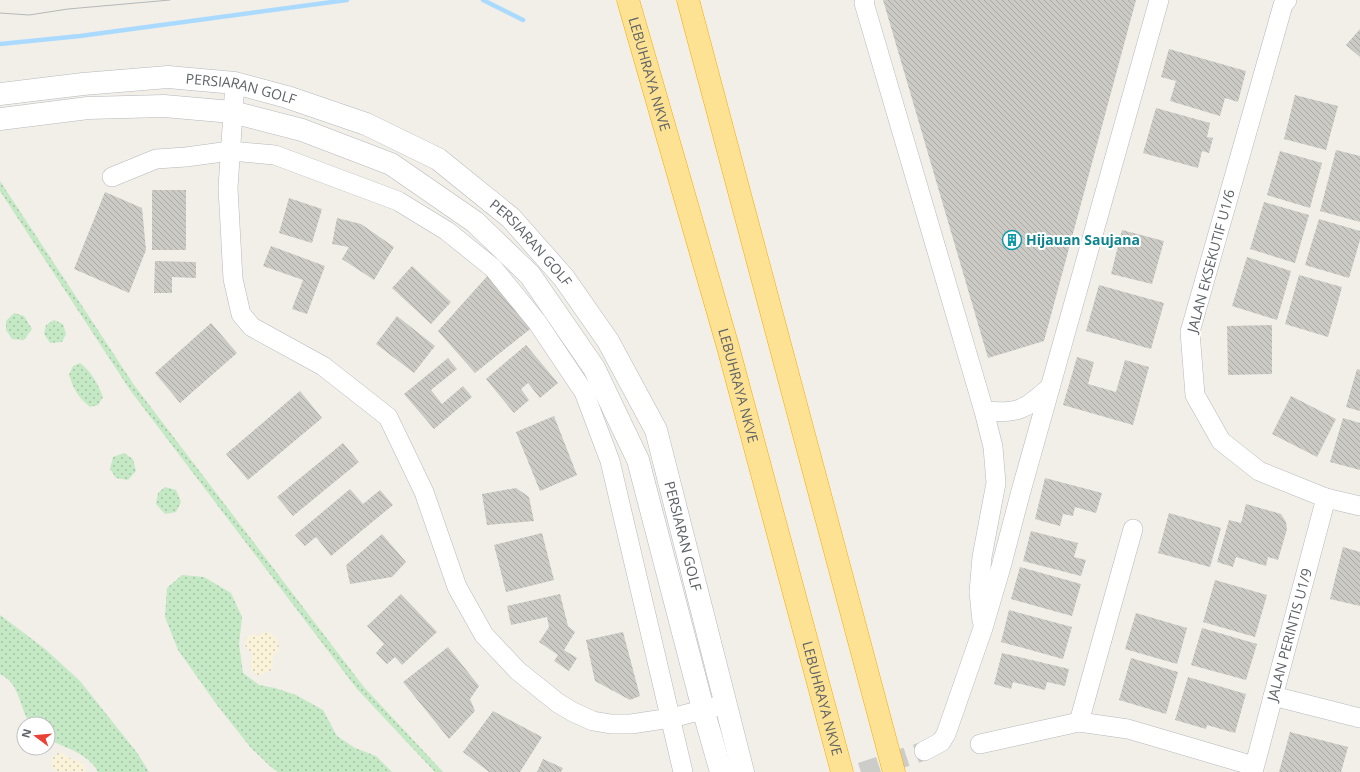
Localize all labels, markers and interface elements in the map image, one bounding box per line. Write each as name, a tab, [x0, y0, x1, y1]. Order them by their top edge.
street label: LEBUHRAYA NKVE	[624, 15, 675, 133]
street label: PERSIARAN GOLF	[185, 69, 299, 109]
street label: JALAN EKSEKUTIF U1/6	[1182, 187, 1239, 336]
street label: PERSIARAN GOLF	[486, 195, 577, 290]
building icon: Hijauan Saujana	[1001, 229, 1023, 251]
place label: Hijauan Saujana	[1026, 230, 1140, 249]
street label: LEBUHRAYA NKVE	[714, 326, 763, 445]
street label: PERSIARAN GOLF	[660, 479, 707, 593]
street label: JALAN PERINTIS U1/9	[1262, 566, 1316, 705]
street label: LEBUHRAYA NKVE	[798, 639, 847, 758]
north arrow	[16, 716, 56, 756]
text: N	[17, 727, 34, 739]

